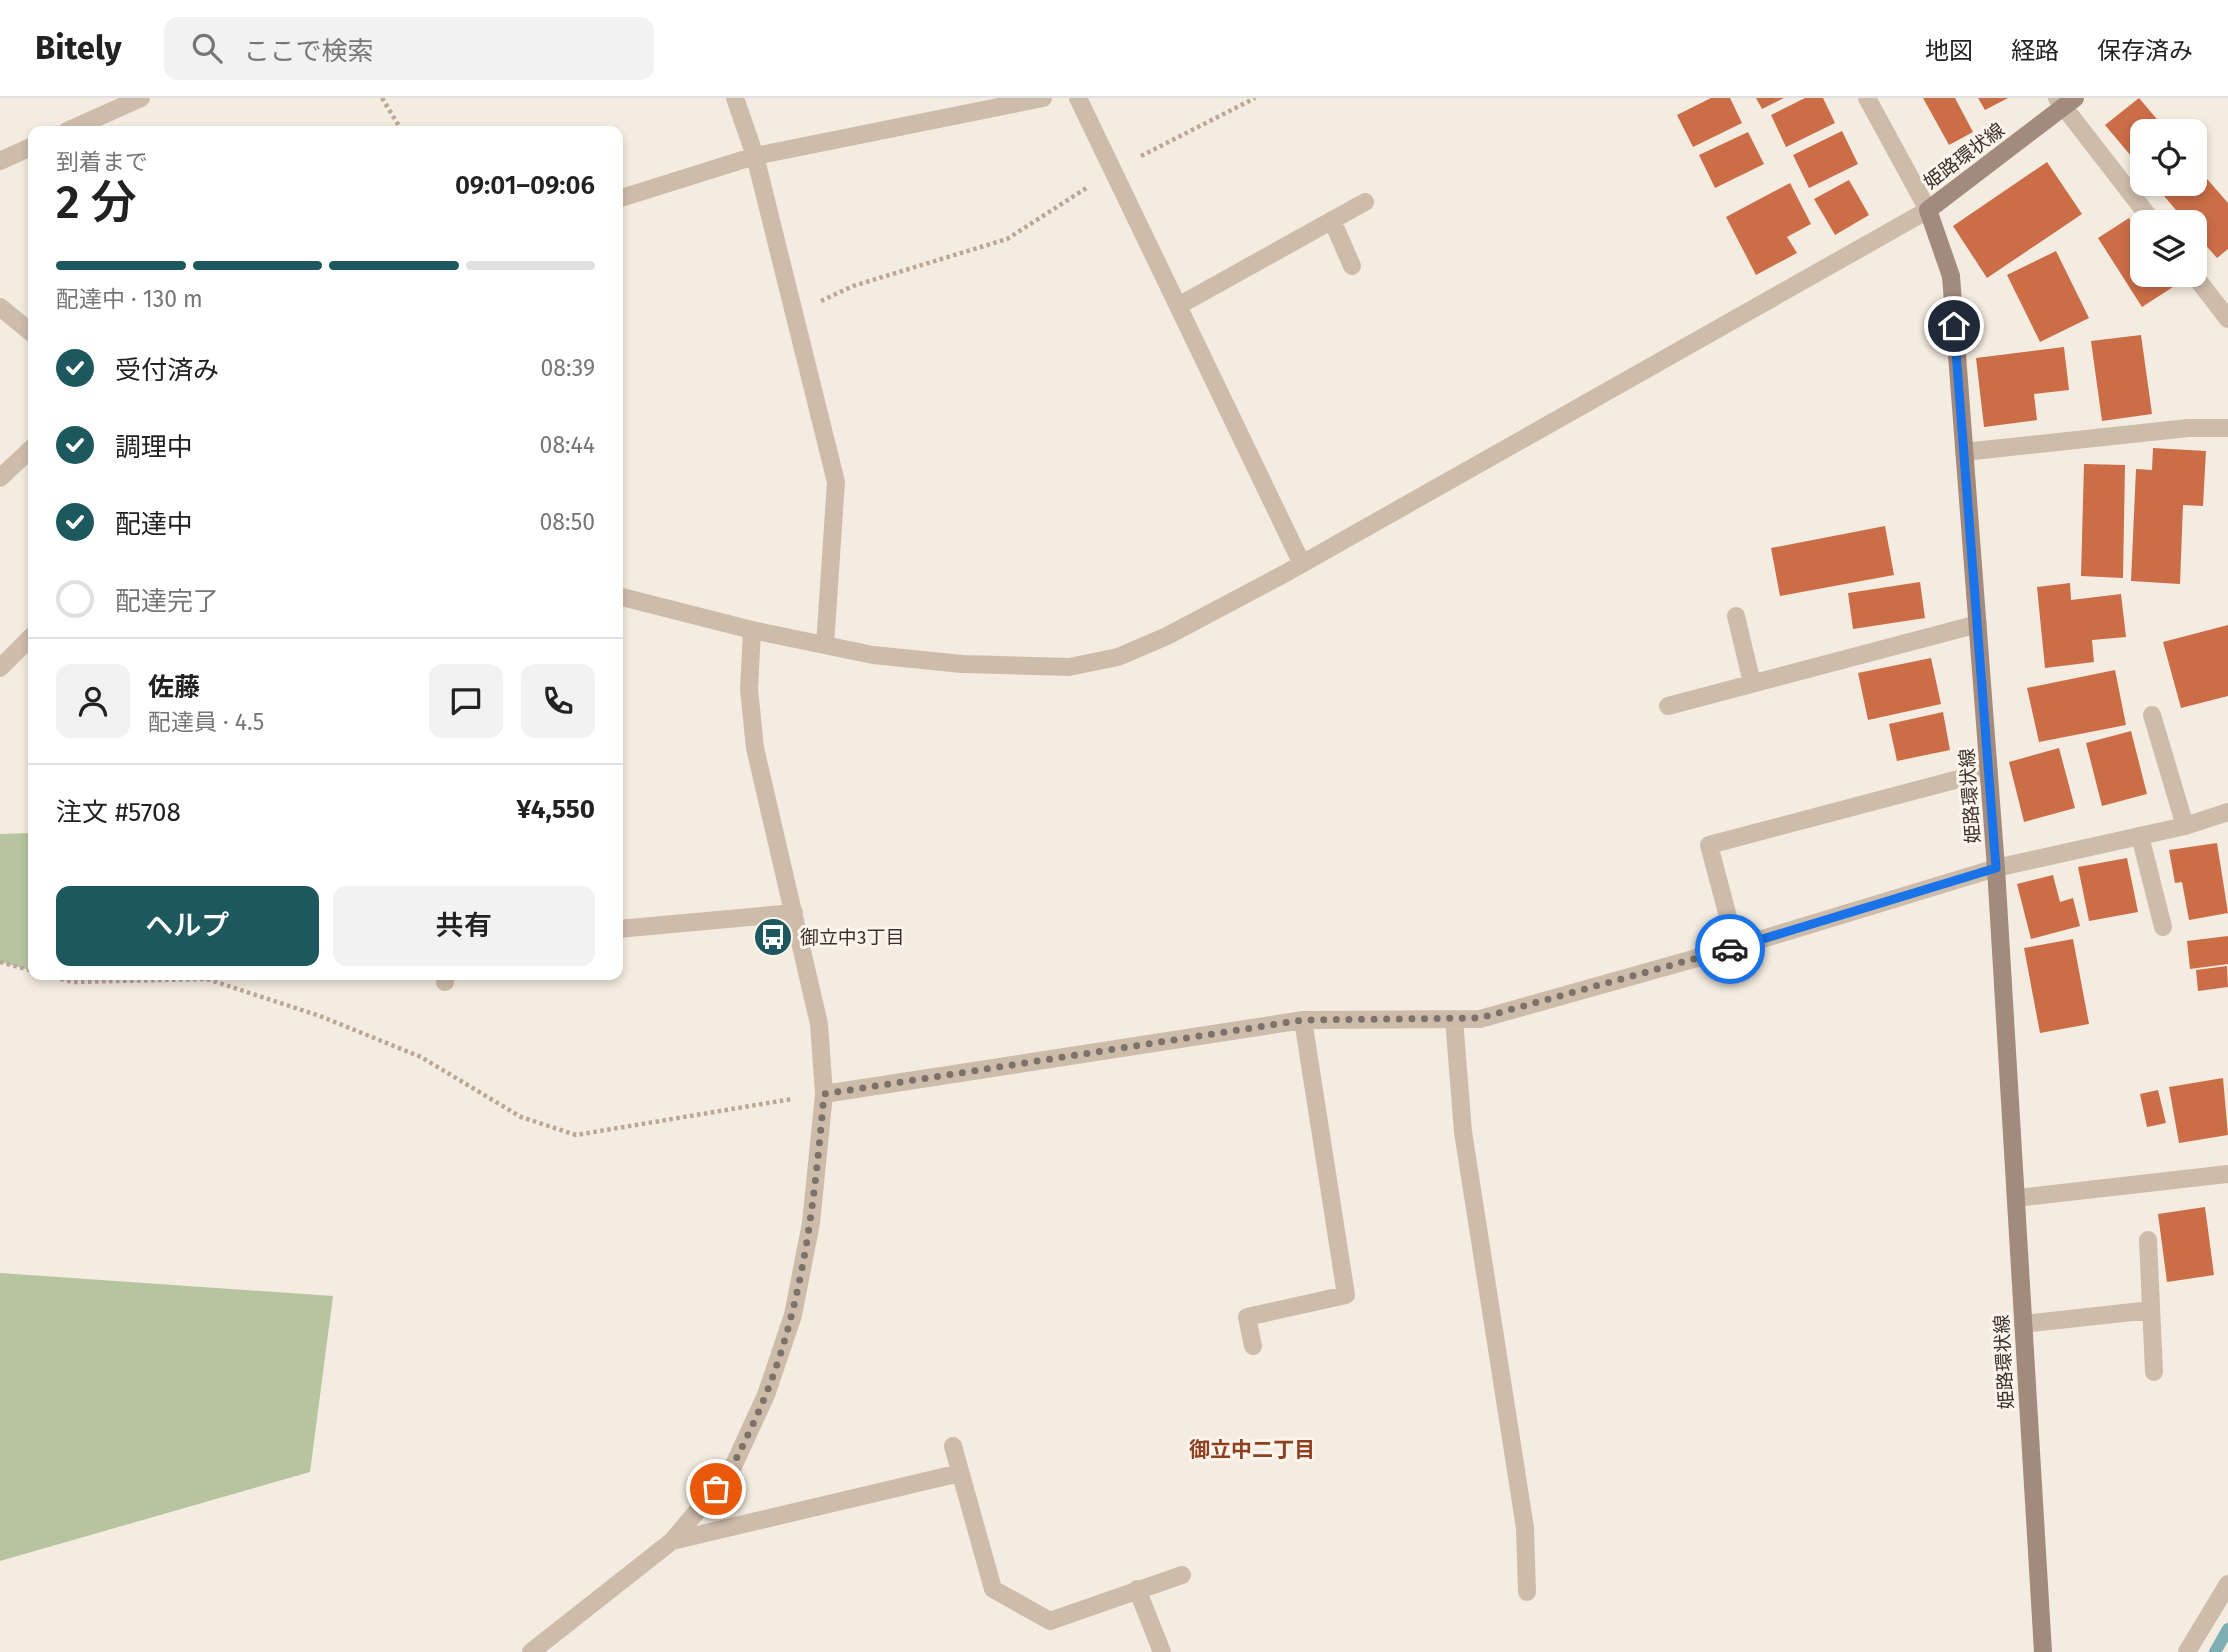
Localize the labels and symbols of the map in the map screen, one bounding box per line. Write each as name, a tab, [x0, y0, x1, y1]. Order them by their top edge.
street label: 姫路環状線	[1919, 118, 2009, 194]
pin	[1924, 296, 1984, 356]
street label: 姫路環状線	[1955, 748, 1985, 844]
courier	[1695, 914, 1765, 984]
bus stop icon: 御立中3丁目	[752, 916, 794, 958]
place label: 御立中3丁目	[800, 926, 904, 949]
street label: 姫路環状線	[1990, 1314, 2018, 1410]
district label: 御立中二丁目	[1189, 1437, 1315, 1463]
pin	[686, 1459, 746, 1519]

